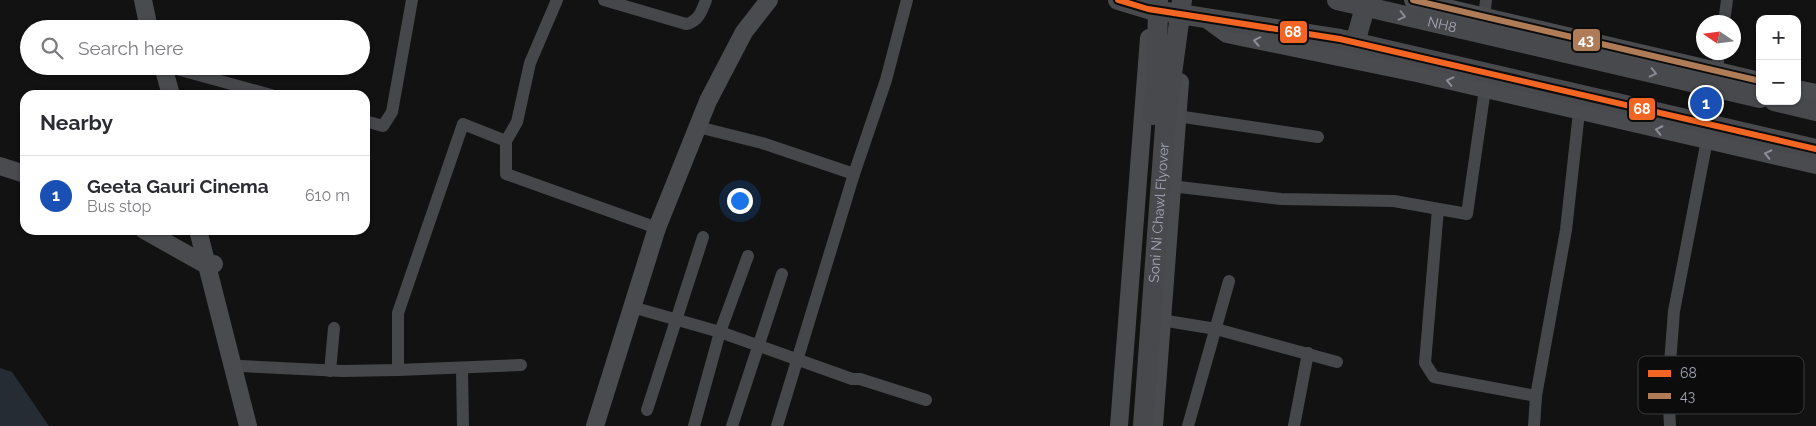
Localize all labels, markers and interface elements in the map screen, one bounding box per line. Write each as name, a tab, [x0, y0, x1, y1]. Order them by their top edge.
one-way arrow	[1397, 10, 1406, 21]
street label: NH8	[1426, 13, 1458, 35]
north arrow	[1696, 15, 1741, 60]
map controls	[1756, 15, 1801, 105]
button: +	[1756, 15, 1801, 60]
search box	[20, 20, 370, 75]
line badge: 68	[1279, 20, 1308, 44]
text: 68	[1285, 24, 1301, 40]
line badge: 43	[1572, 28, 1601, 52]
text: 43	[1578, 32, 1594, 48]
icon: search	[38, 34, 66, 62]
one-way arrow	[1252, 36, 1261, 46]
text: Search here	[78, 37, 184, 59]
button: −	[1756, 60, 1801, 105]
one-way arrow	[1649, 67, 1657, 78]
one-way arrow	[1446, 76, 1454, 87]
pin: 1	[1690, 84, 1722, 122]
line badge: 68	[1628, 97, 1656, 121]
text: 68	[1634, 101, 1650, 117]
text: Nearby	[40, 110, 113, 135]
one-way arrow	[1655, 125, 1664, 135]
street label: Soni Ni Chawl Flyover	[1146, 142, 1172, 283]
one-way arrow	[1764, 149, 1773, 160]
text: Geeta Gauri Cinema	[87, 175, 269, 197]
text: 1	[52, 186, 60, 205]
text: 610 m	[305, 186, 350, 205]
your location	[727, 188, 753, 214]
text: Bus stop	[87, 197, 151, 216]
legend	[1638, 356, 1804, 414]
text: 68	[1680, 365, 1697, 381]
text: 43	[1680, 388, 1695, 404]

